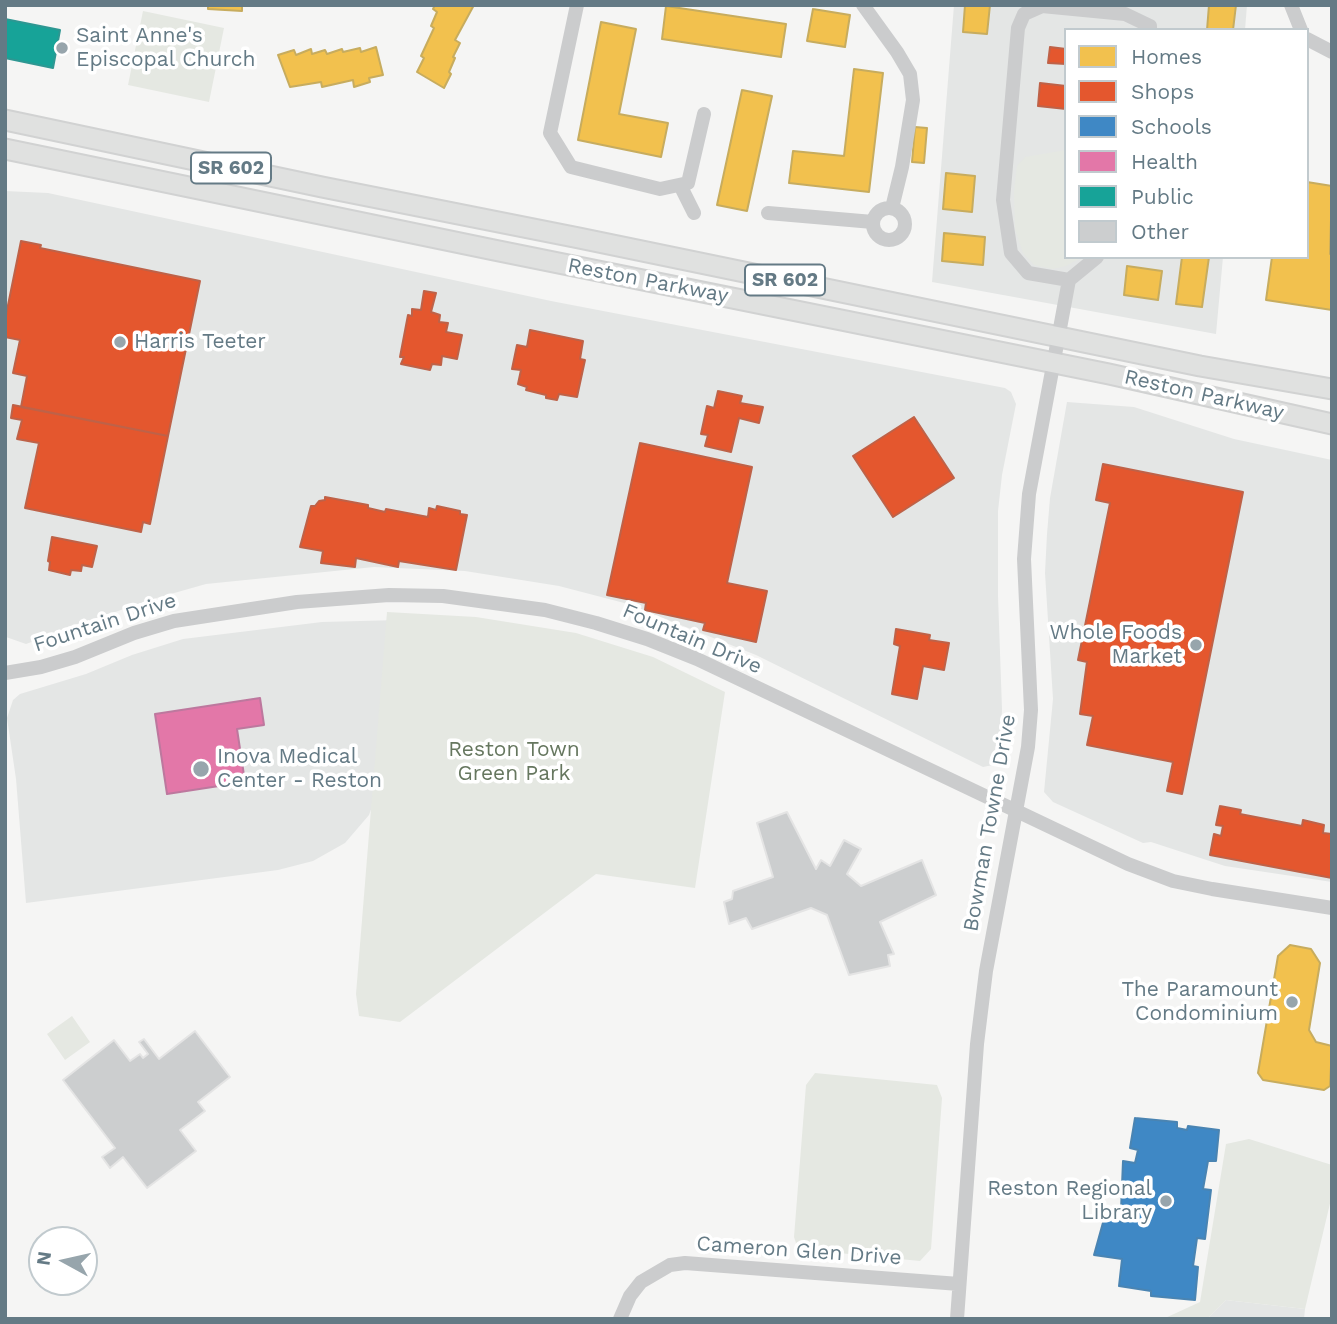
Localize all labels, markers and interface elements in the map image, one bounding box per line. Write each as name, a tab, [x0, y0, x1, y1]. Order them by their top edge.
place label: Saint Anne's Episcopal Church	[76, 23, 256, 73]
legend	[1064, 28, 1309, 259]
marker: Saint Anne's Episcopal Church	[54, 40, 70, 56]
text: Homes	[1131, 44, 1202, 69]
text: Shops	[1131, 79, 1194, 104]
text: Schools	[1131, 114, 1212, 139]
text: Health	[1131, 149, 1198, 174]
road number: SR 602	[191, 152, 271, 184]
text: Public	[1131, 184, 1194, 209]
text: Other	[1131, 219, 1189, 244]
street label: Reston Parkway	[566, 253, 730, 309]
road number: SR 602	[745, 264, 825, 296]
place label: Harris Teeter	[134, 329, 266, 355]
marker: Harris Teeter	[112, 334, 128, 350]
street label: Reston Parkway	[1122, 364, 1286, 426]
street label: Fountain Drive	[30, 588, 180, 658]
street label: Fountain Drive	[619, 598, 765, 680]
place label: Whole Foods Market	[1049, 620, 1182, 670]
marker: Whole Foods Market	[1188, 637, 1204, 653]
street label: Bowman Towne Drive	[958, 712, 1022, 934]
park label: Reston Town Green Park	[448, 737, 580, 787]
place label: Inova Medical Center - Reston	[217, 744, 382, 794]
marker: Inova Medical Center - Reston	[191, 759, 211, 779]
place label: The Paramount Condominium	[1121, 977, 1278, 1027]
marker: The Paramount Condominium	[1284, 994, 1300, 1010]
place label: Reston Regional Library	[987, 1176, 1152, 1226]
marker: Reston Regional Library	[1158, 1193, 1174, 1209]
north arrow	[28, 1226, 98, 1296]
street label: Cameron Glen Drive	[696, 1231, 902, 1271]
text: N	[31, 1250, 56, 1267]

